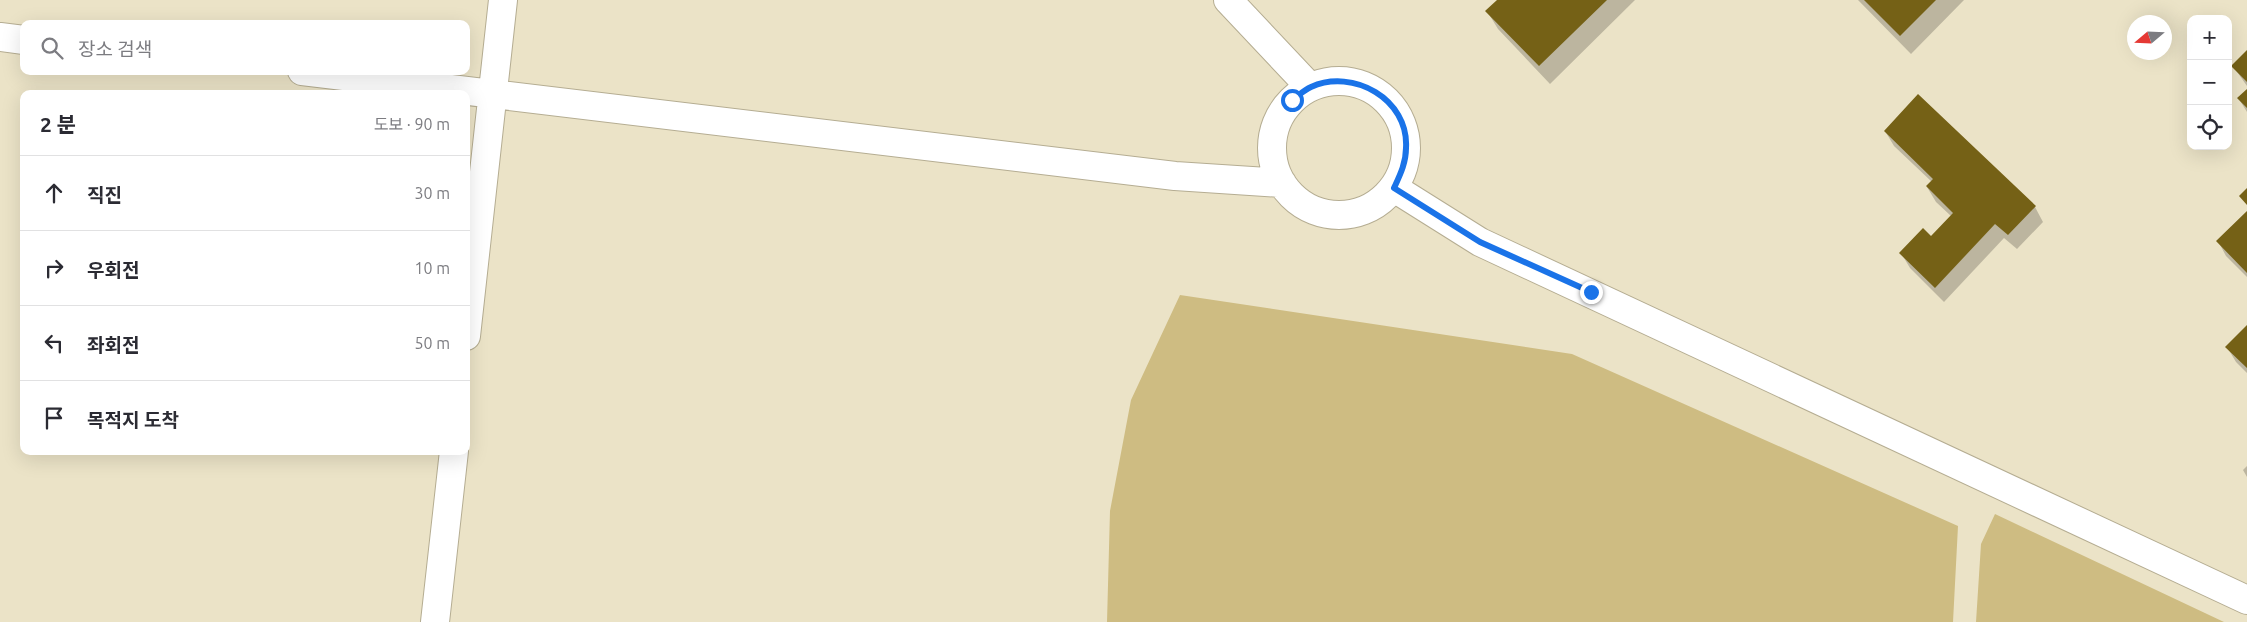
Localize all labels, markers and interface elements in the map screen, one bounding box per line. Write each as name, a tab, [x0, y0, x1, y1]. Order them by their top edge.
north arrow	[2127, 15, 2172, 60]
map controls	[2187, 15, 2232, 150]
button: +	[2187, 15, 2232, 60]
search box	[20, 20, 470, 75]
icon: search	[38, 34, 66, 62]
text: 장소 검색	[78, 38, 152, 60]
button: −	[2187, 60, 2232, 105]
route start	[1281, 89, 1304, 112]
button: locate	[2187, 105, 2232, 150]
text: 2 분	[40, 112, 76, 136]
text: 도보 · 90 m	[374, 115, 450, 133]
icon: ahead	[40, 179, 68, 207]
text: 직진	[87, 184, 122, 206]
text: 30 m	[414, 184, 450, 202]
icon: right	[40, 254, 68, 282]
text: 우회전	[87, 259, 139, 281]
text: 10 m	[414, 259, 450, 277]
route end	[1580, 281, 1603, 304]
icon: left	[40, 329, 68, 357]
text: 좌회전	[87, 334, 139, 356]
text: 50 m	[414, 334, 450, 352]
icon: arrive	[40, 404, 68, 432]
text: 목적지 도착	[87, 409, 179, 431]

